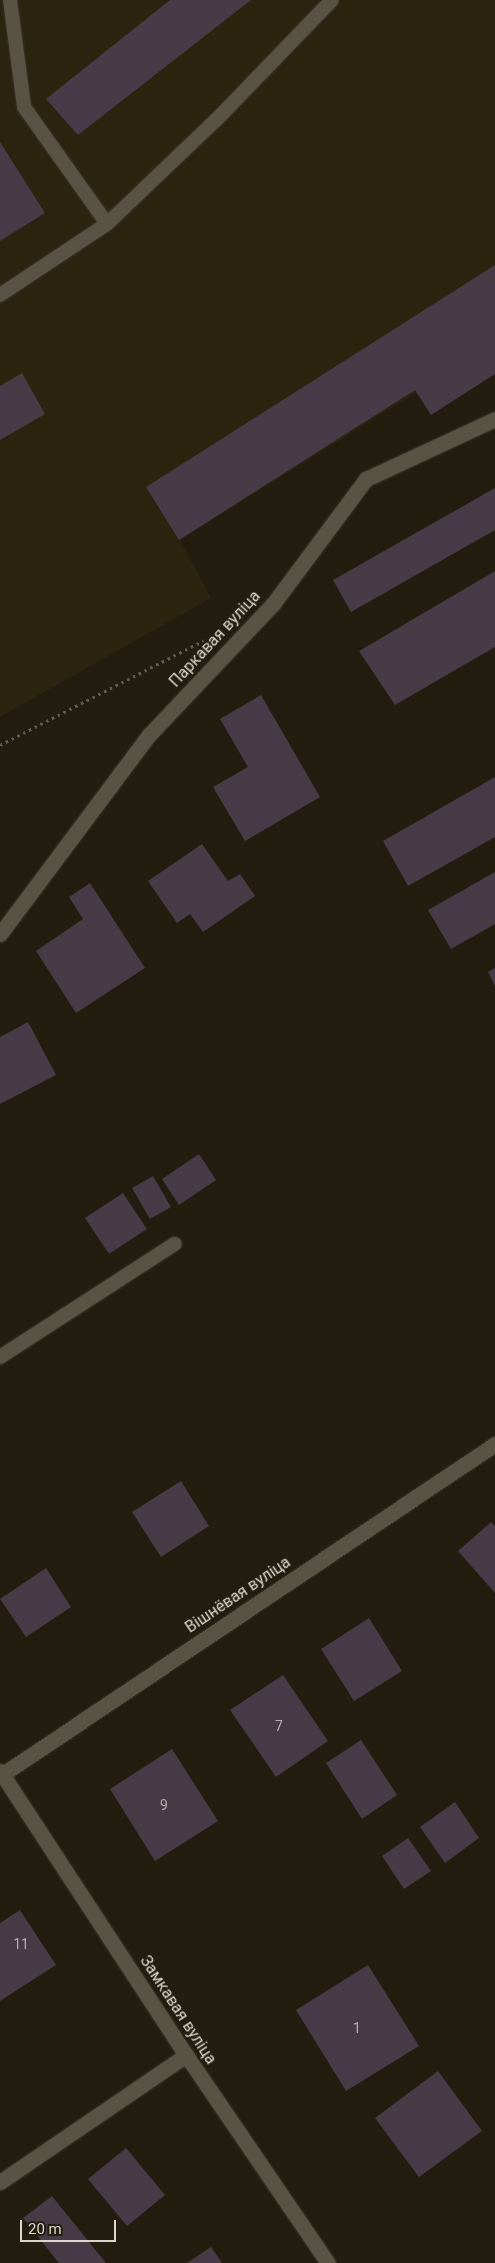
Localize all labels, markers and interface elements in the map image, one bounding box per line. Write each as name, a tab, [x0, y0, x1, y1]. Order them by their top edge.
street label: Паркавая вуліца	[165, 587, 265, 691]
street label: Вішнёвая вуліца	[182, 1553, 294, 1637]
house number: 7	[275, 1718, 283, 1734]
house number: 9	[160, 1797, 168, 1813]
house number: 11	[13, 1936, 29, 1952]
street label: Замкавая вуліца	[136, 1952, 220, 2068]
house number: 1	[353, 2020, 361, 2036]
scale bar	[22, 2210, 119, 2242]
text: 20 m	[28, 2220, 62, 2238]

